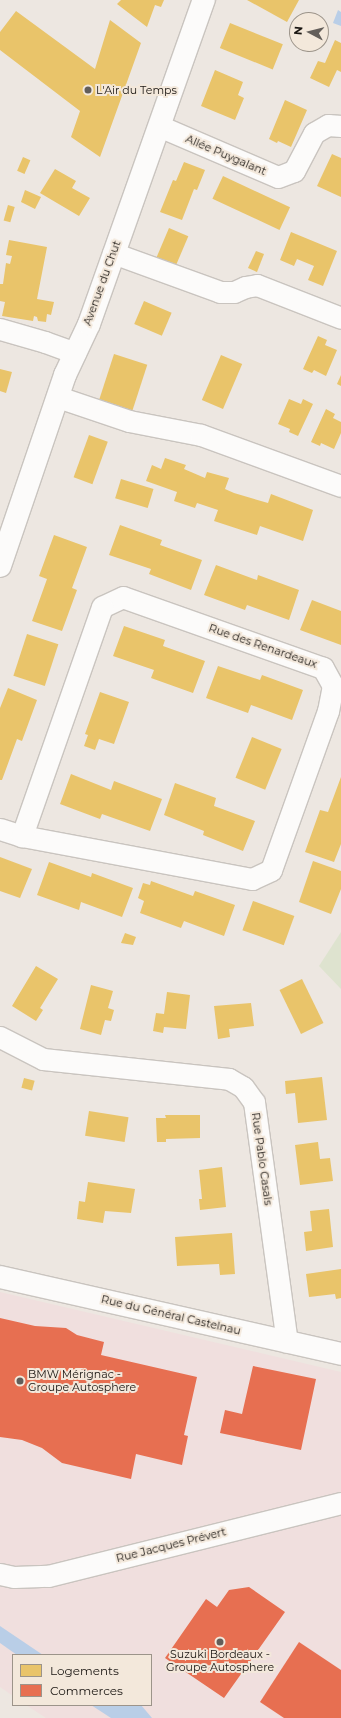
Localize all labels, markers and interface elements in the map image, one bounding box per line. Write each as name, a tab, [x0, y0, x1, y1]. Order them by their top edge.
north arrow	[289, 12, 329, 52]
text: N	[291, 25, 306, 36]
place label: L'Air du Temps	[96, 83, 177, 97]
marker: L'Air du Temps	[83, 85, 93, 95]
street label: Allée Puygalant	[184, 132, 268, 178]
street label: Avenue du Chut	[81, 239, 123, 327]
street label: Rue des Renardeaux	[207, 621, 319, 671]
street label: Rue Pablo Casals	[249, 1112, 275, 1206]
street label: Rue du Général Castelnau	[100, 1292, 242, 1338]
place label: BMW Mérignac - Groupe Autosphere	[28, 1368, 136, 1394]
marker: BMW Mérignac - Groupe Autosphere	[15, 1376, 25, 1386]
street label: Rue Jacques Prévert	[115, 1525, 227, 1565]
marker: Suzuki Bordeaux - Groupe Autosphere	[215, 1637, 225, 1647]
place label: Suzuki Bordeaux - Groupe Autosphere	[166, 1648, 274, 1674]
legend	[12, 1654, 152, 1706]
text: Logements	[50, 1663, 119, 1678]
text: Commerces	[50, 1683, 123, 1698]

